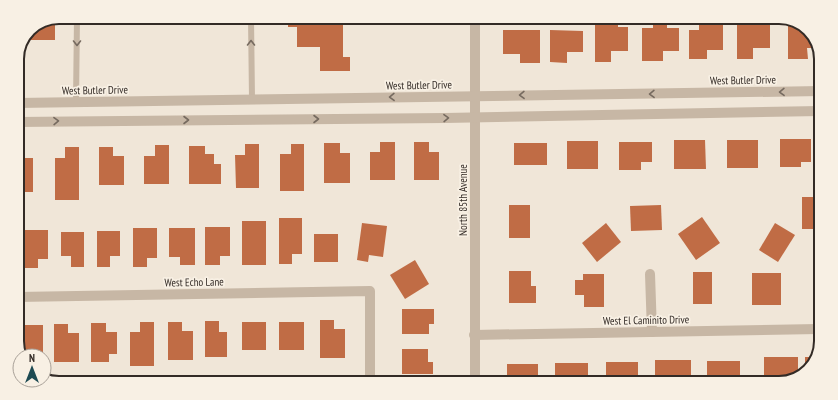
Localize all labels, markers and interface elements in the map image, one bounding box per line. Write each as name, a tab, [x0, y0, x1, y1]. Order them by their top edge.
one-way arrow	[73, 40, 81, 46]
one-way arrow	[247, 40, 255, 46]
street label: West Butler Drive	[710, 72, 777, 88]
street label: West Butler Drive	[386, 77, 453, 93]
street label: West Butler Drive	[62, 82, 129, 98]
one-way arrow	[779, 88, 785, 96]
one-way arrow	[649, 90, 655, 98]
one-way arrow	[519, 91, 525, 99]
one-way arrow	[389, 93, 395, 101]
one-way arrow	[443, 114, 449, 122]
one-way arrow	[313, 115, 319, 123]
one-way arrow	[183, 116, 189, 124]
one-way arrow	[53, 117, 59, 125]
street label: North 85th Avenue	[456, 164, 470, 236]
street label: West Echo Lane	[164, 274, 224, 290]
street label: West El Caminito Drive	[603, 312, 690, 328]
north arrow	[12, 348, 52, 388]
text: N	[29, 351, 35, 365]

